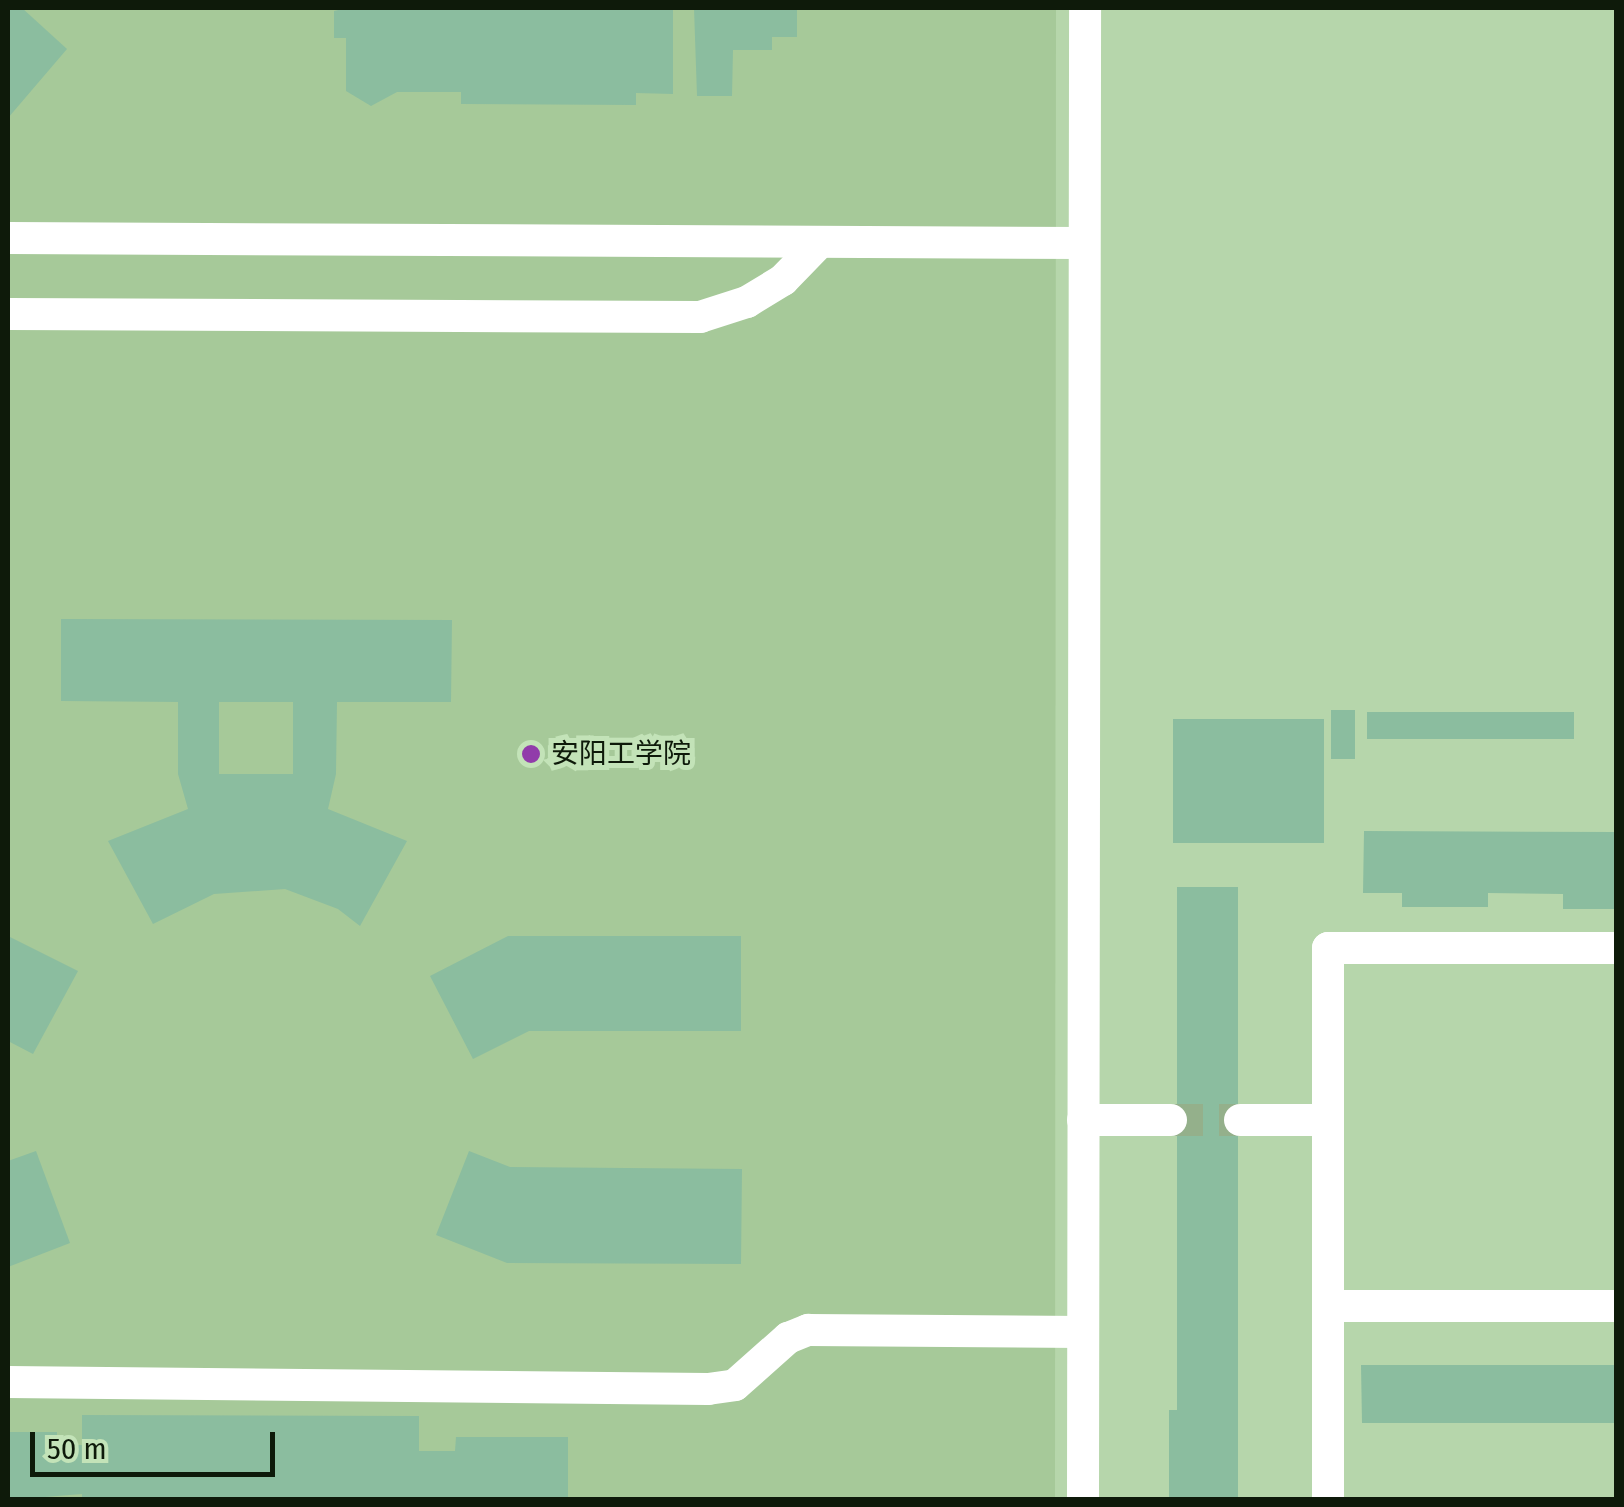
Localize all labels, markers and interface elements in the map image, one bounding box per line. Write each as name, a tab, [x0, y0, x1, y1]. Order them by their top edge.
place label: 安阳工学院	[551, 737, 691, 771]
marker: 安阳工学院	[520, 743, 542, 765]
scale bar	[35, 1412, 280, 1474]
text: 50 m	[47, 1431, 107, 1467]

